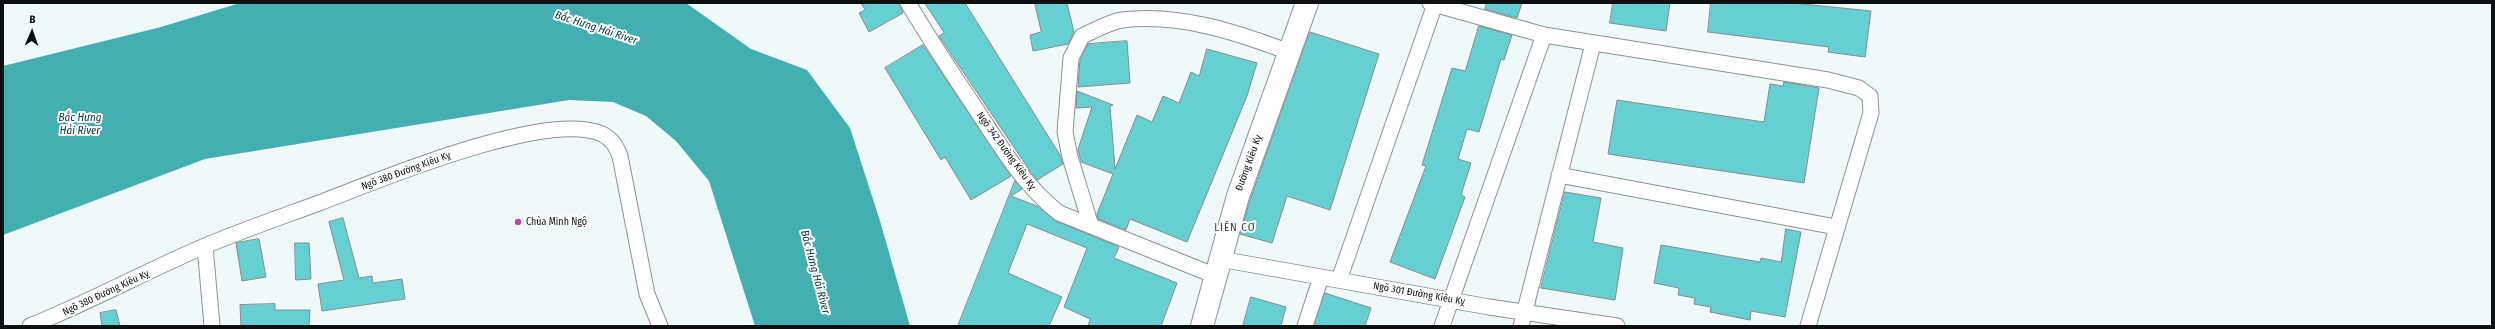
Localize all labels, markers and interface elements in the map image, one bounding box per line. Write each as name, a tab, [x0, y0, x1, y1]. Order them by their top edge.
water label: Bắc Hưng Hải River	[553, 8, 639, 48]
north arrow	[12, 12, 52, 52]
text: B	[29, 13, 36, 26]
street label: Ngõ 342 Đường Kiêu Kỵ	[974, 110, 1038, 192]
water label: Bắc Hưng Hải River	[58, 111, 102, 137]
street label: Đường Kiêu Kỵ	[1233, 133, 1265, 193]
street label: Ngõ 380 Đường Kiêu Kỵ	[360, 149, 452, 193]
place label: Chùa Minh Ngộ	[526, 216, 587, 228]
marker: Chùa Minh Ngộ	[513, 217, 523, 227]
district label: LIÊN CƠ	[1214, 221, 1256, 235]
water label: Bắc Hưng Hải River	[797, 229, 833, 315]
street label: Ngõ 380 Đường Kiêu Kỵ	[61, 268, 151, 318]
street label: Ngõ 301 Đường Kiêu Kỵ	[1372, 280, 1466, 308]

